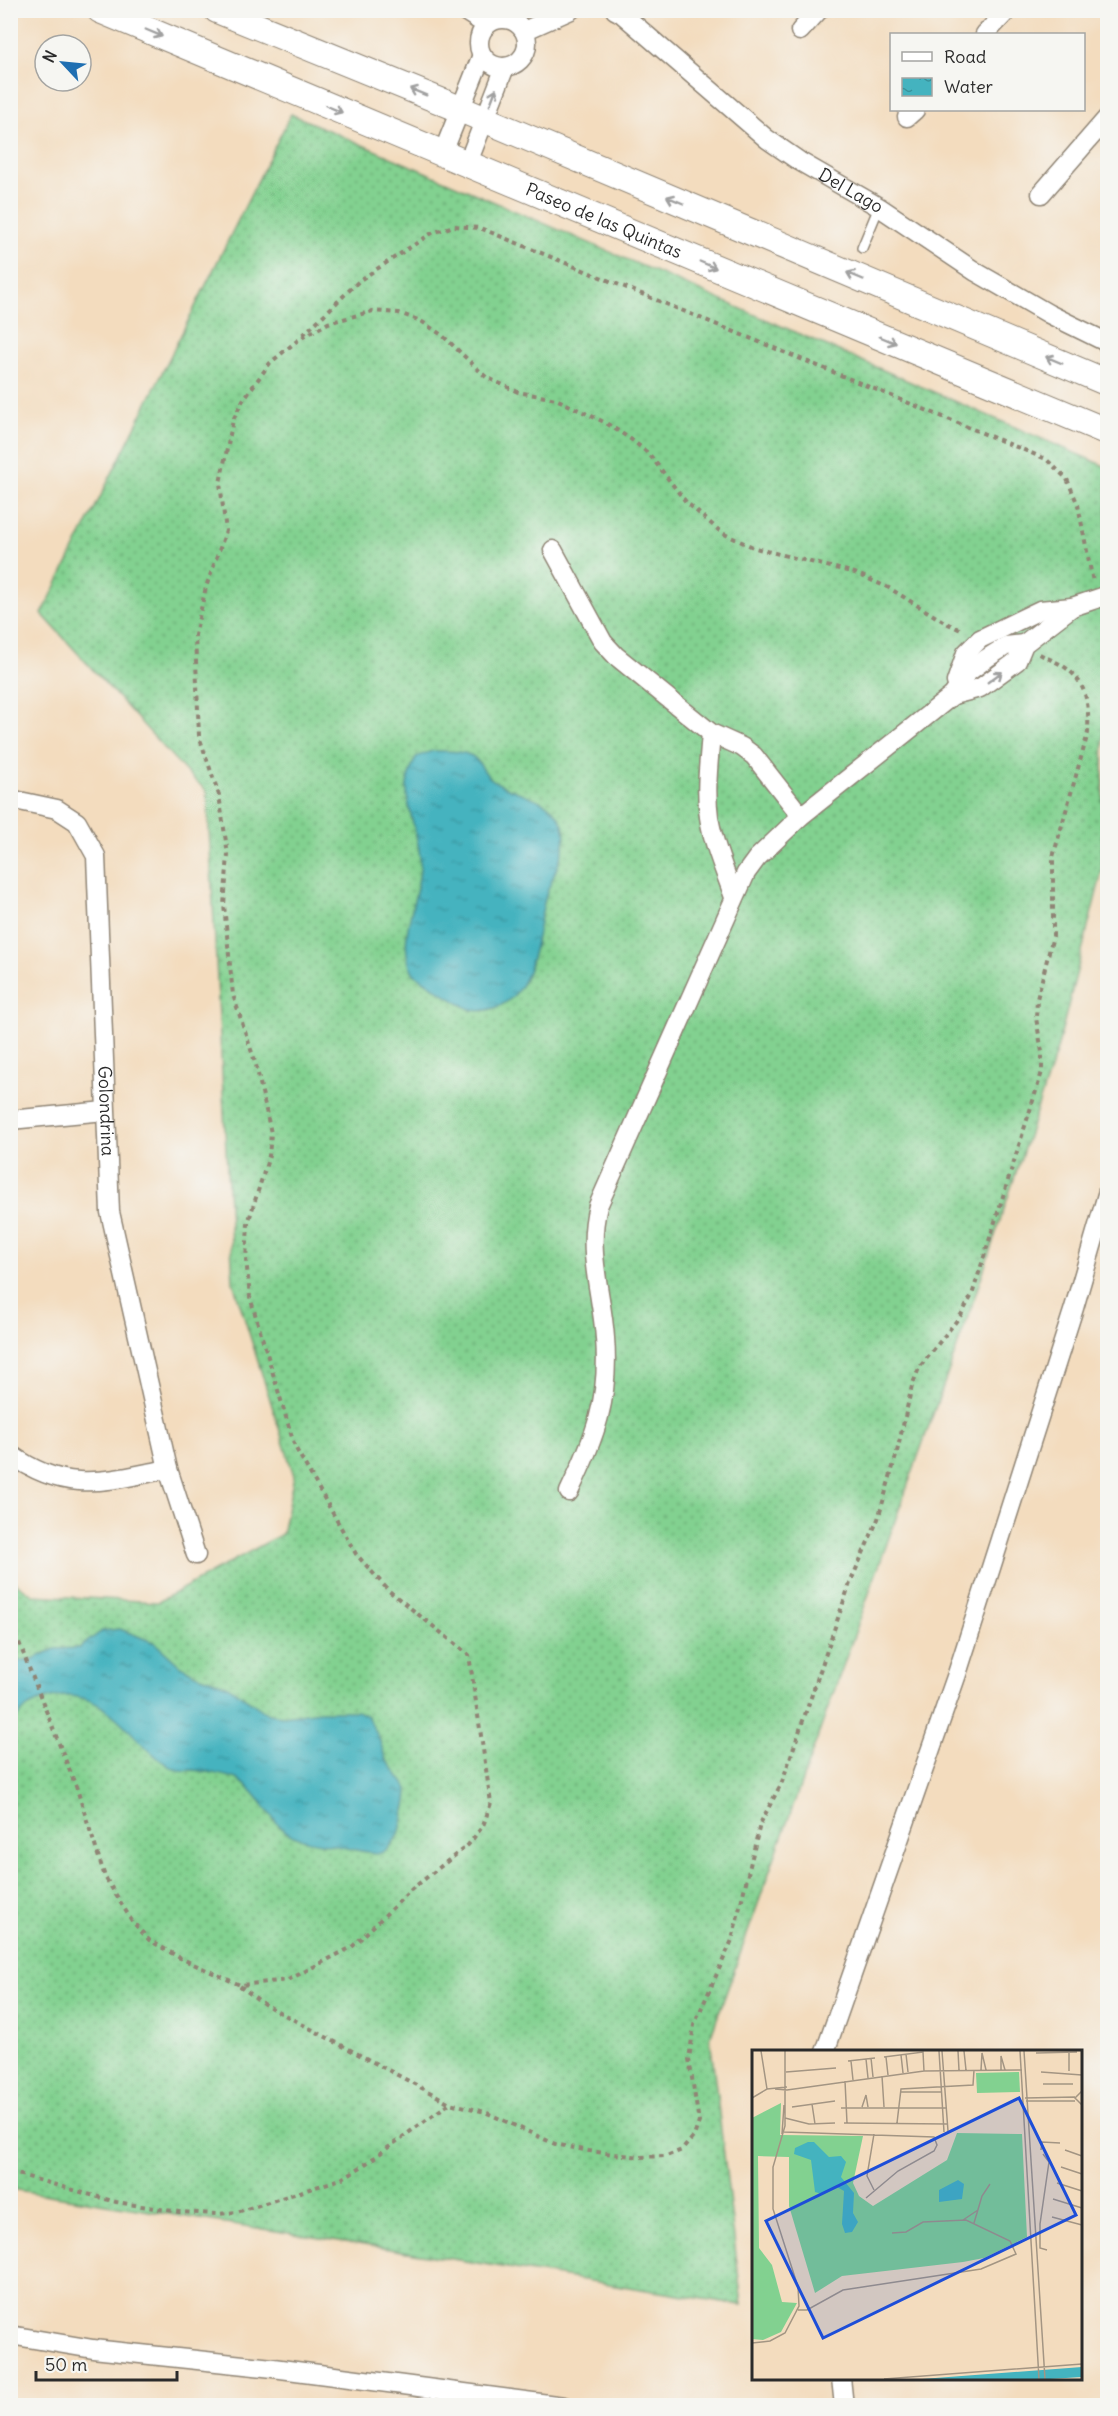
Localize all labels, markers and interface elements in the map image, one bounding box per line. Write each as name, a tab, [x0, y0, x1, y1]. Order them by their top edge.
one-way arrow	[145, 28, 163, 39]
north arrow	[33, 33, 93, 93]
legend	[890, 33, 1085, 111]
text: Road	[944, 45, 987, 68]
text: N	[38, 47, 61, 66]
text: Water	[944, 75, 994, 98]
one-way arrow	[409, 86, 428, 97]
one-way arrow	[489, 88, 500, 106]
one-way arrow	[324, 104, 343, 115]
street label: Del Lago	[814, 163, 887, 218]
street label: Paseo de las Quintas	[522, 177, 685, 263]
one-way arrow	[667, 194, 685, 205]
one-way arrow	[698, 260, 716, 271]
one-way arrow	[846, 270, 865, 281]
one-way arrow	[878, 335, 896, 346]
one-way arrow	[1045, 354, 1063, 365]
one-way arrow	[986, 671, 1002, 683]
street label: Golondrina	[93, 1065, 120, 1157]
inset map	[752, 2050, 1082, 2380]
scale bar	[36, 2344, 177, 2382]
text: 50 m	[45, 2353, 87, 2376]

